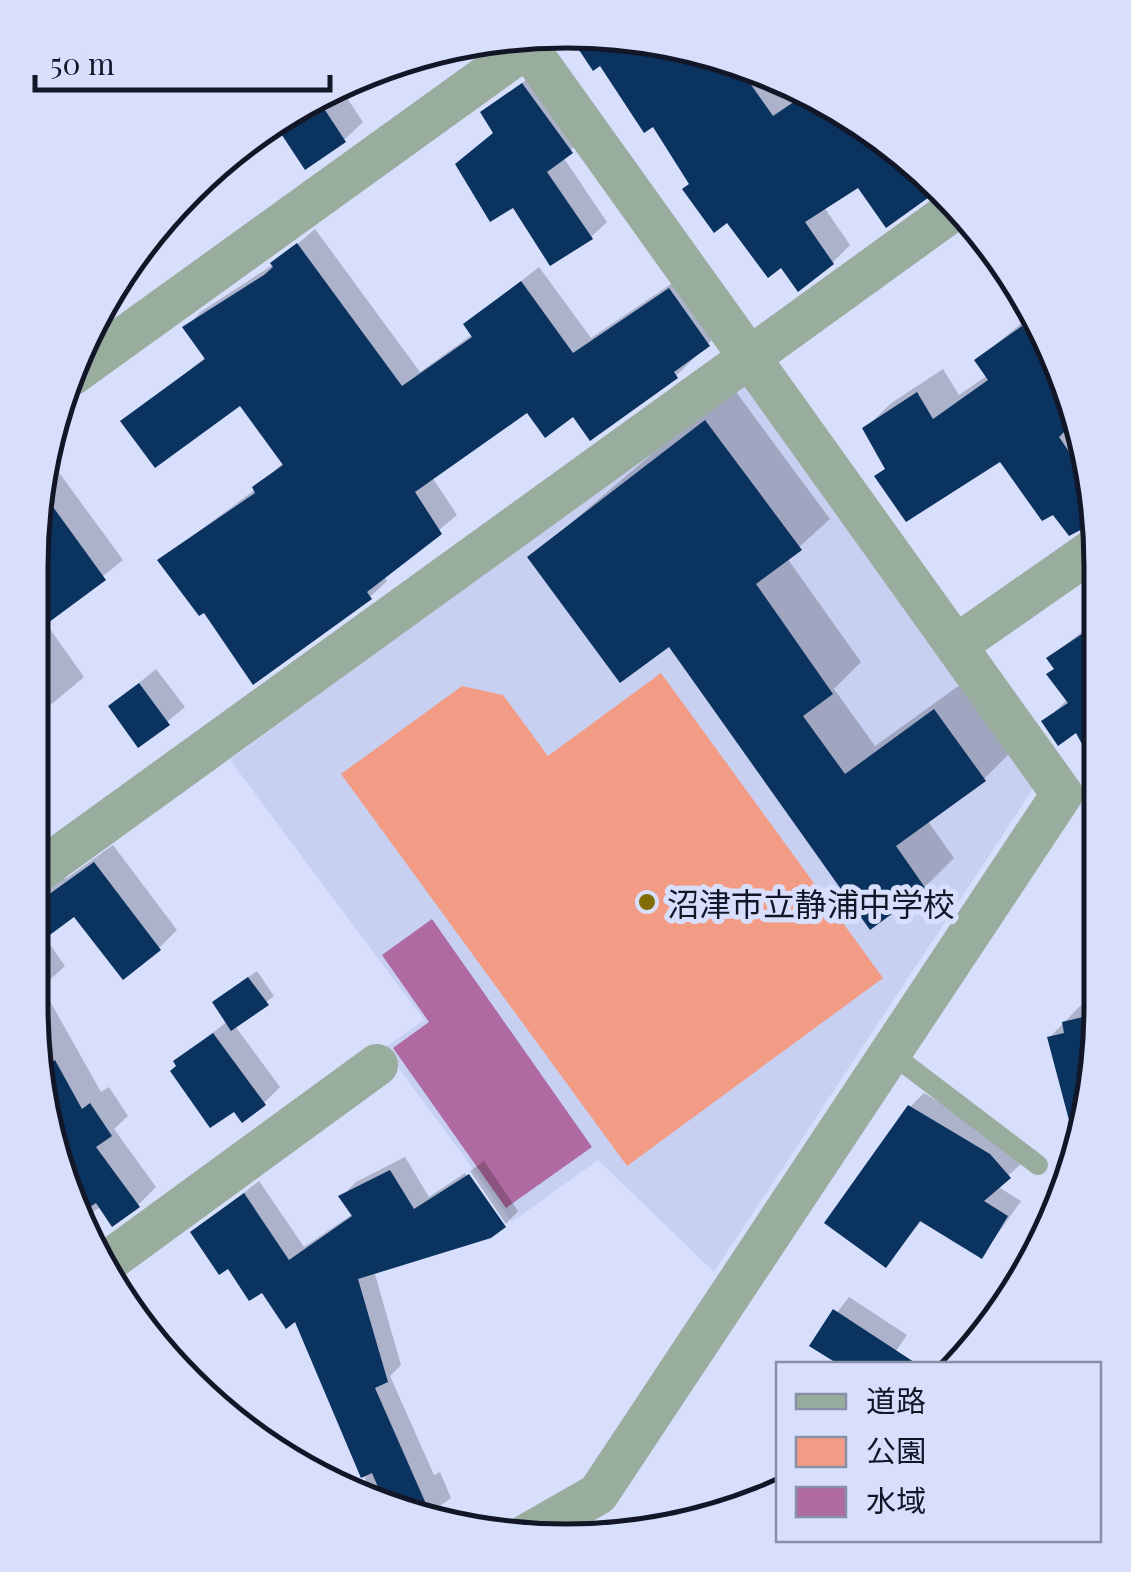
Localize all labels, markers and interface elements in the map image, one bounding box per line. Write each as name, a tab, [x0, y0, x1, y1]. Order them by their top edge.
scale bar	[35, 30, 330, 92]
text: 50 m	[50, 43, 115, 83]
place label: 沼津市立静浦中学校	[667, 881, 955, 924]
marker: 沼津市立静浦中学校	[636, 891, 658, 913]
legend	[776, 1362, 1101, 1542]
text: 道路	[866, 1380, 926, 1420]
text: 公園	[866, 1430, 926, 1470]
text: 水域	[866, 1480, 926, 1520]

